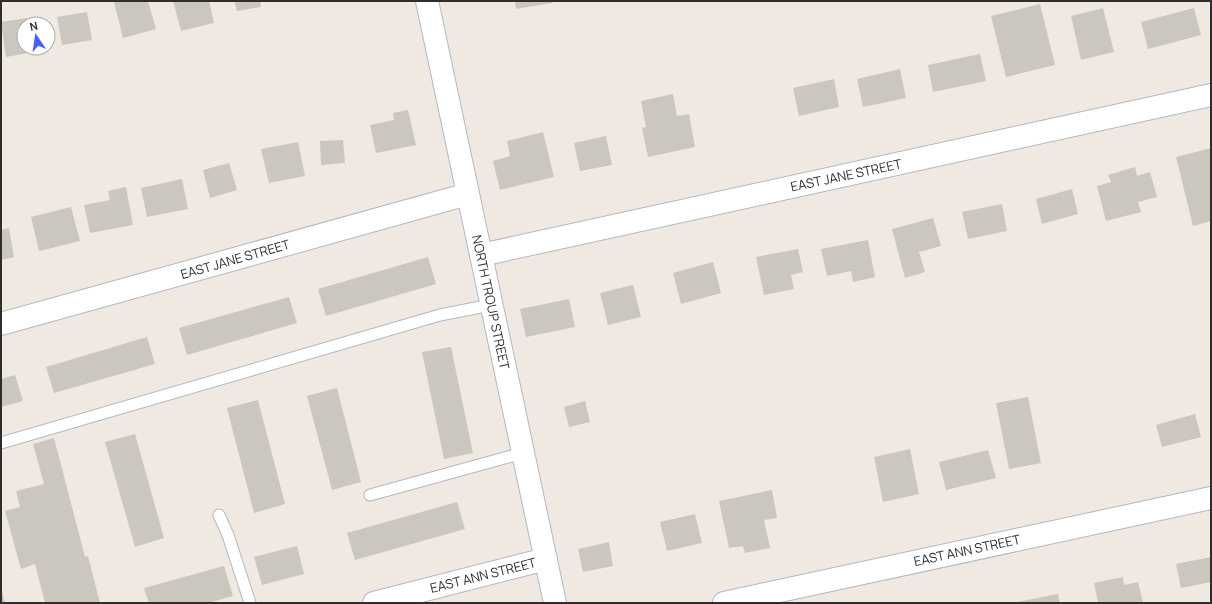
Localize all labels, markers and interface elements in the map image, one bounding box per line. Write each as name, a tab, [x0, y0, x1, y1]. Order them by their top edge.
north arrow	[16, 16, 56, 56]
text: N	[28, 18, 39, 34]
street label: EAST JANE STREET	[789, 154, 903, 196]
street label: NORTH TROUP STREET	[468, 233, 514, 371]
street label: EAST JANE STREET	[178, 235, 292, 283]
street label: EAST ANN STREET	[912, 530, 1022, 570]
street label: EAST ANN STREET	[428, 553, 538, 597]

